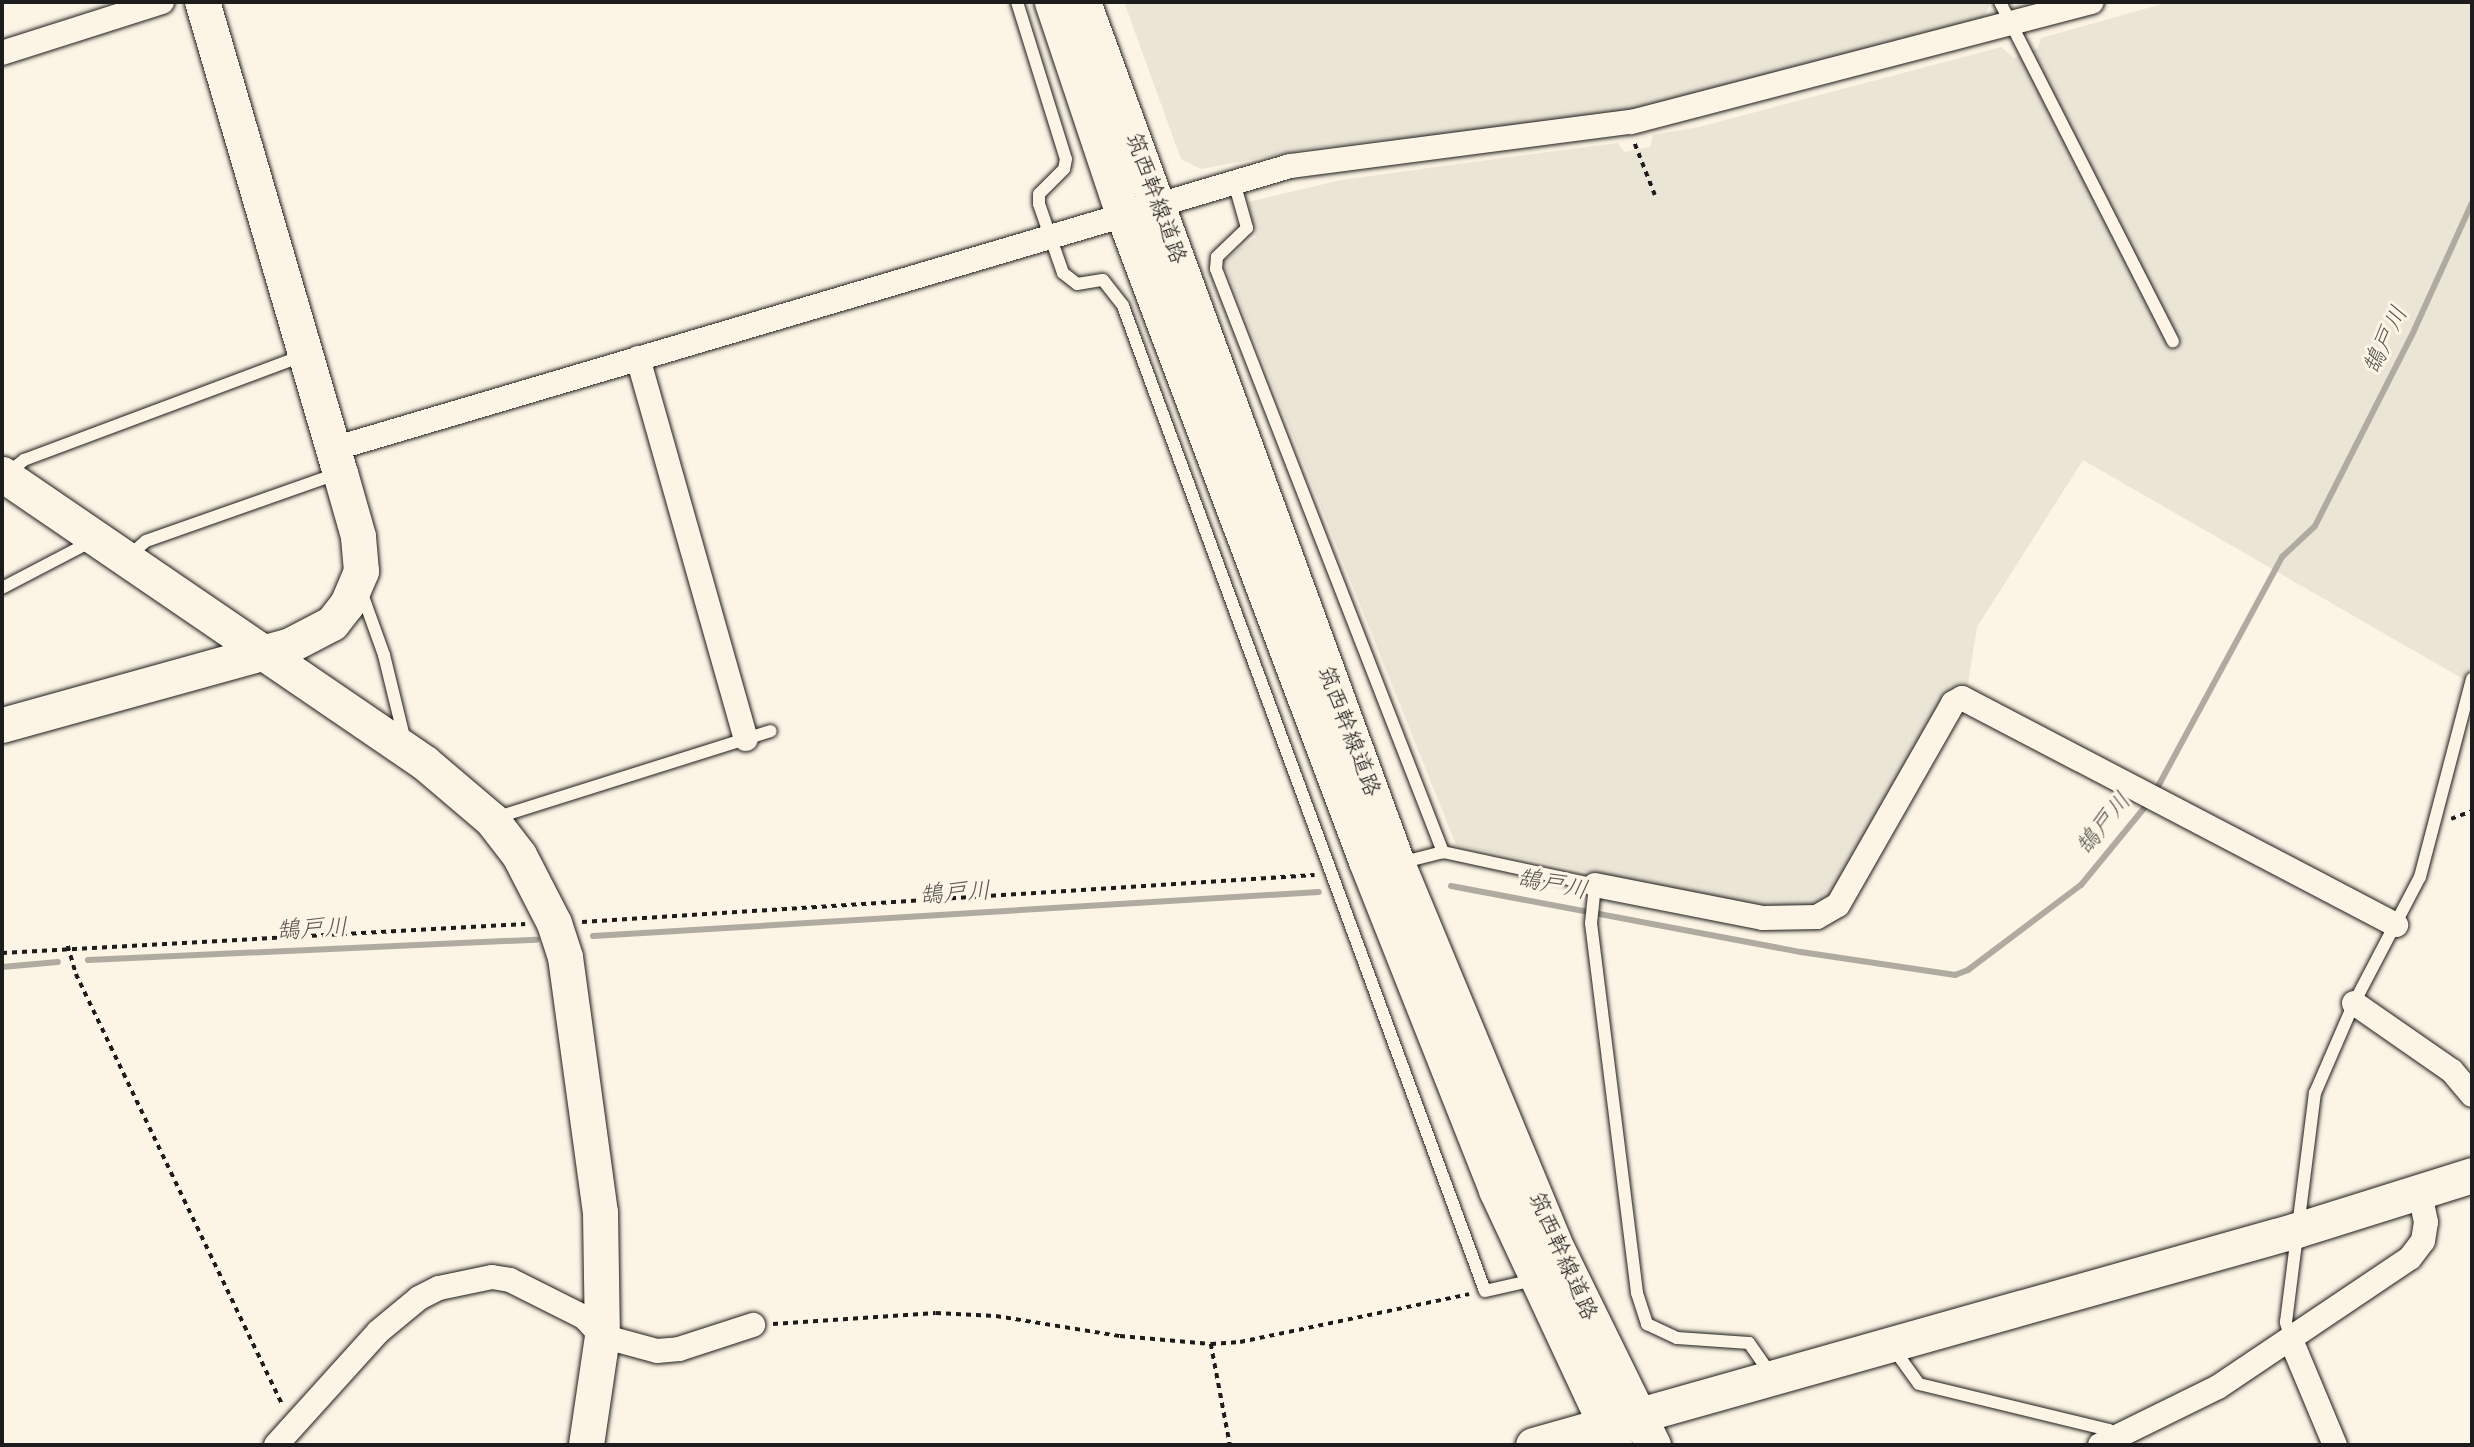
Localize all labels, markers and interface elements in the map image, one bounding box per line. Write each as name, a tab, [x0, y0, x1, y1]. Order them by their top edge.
street label: 筑西幹線道路	[1117, 129, 1191, 269]
water label: 鵠戸川	[2358, 302, 2416, 380]
street label: 筑西幹線道路	[1309, 663, 1385, 801]
water label: 鵠戸川	[2071, 788, 2139, 862]
water label: 鵠戸川	[1514, 865, 1590, 907]
water label: 鵠戸川	[918, 878, 992, 912]
water label: 鵠戸川	[275, 915, 349, 947]
street label: 筑西幹線道路	[1520, 1188, 1602, 1326]

